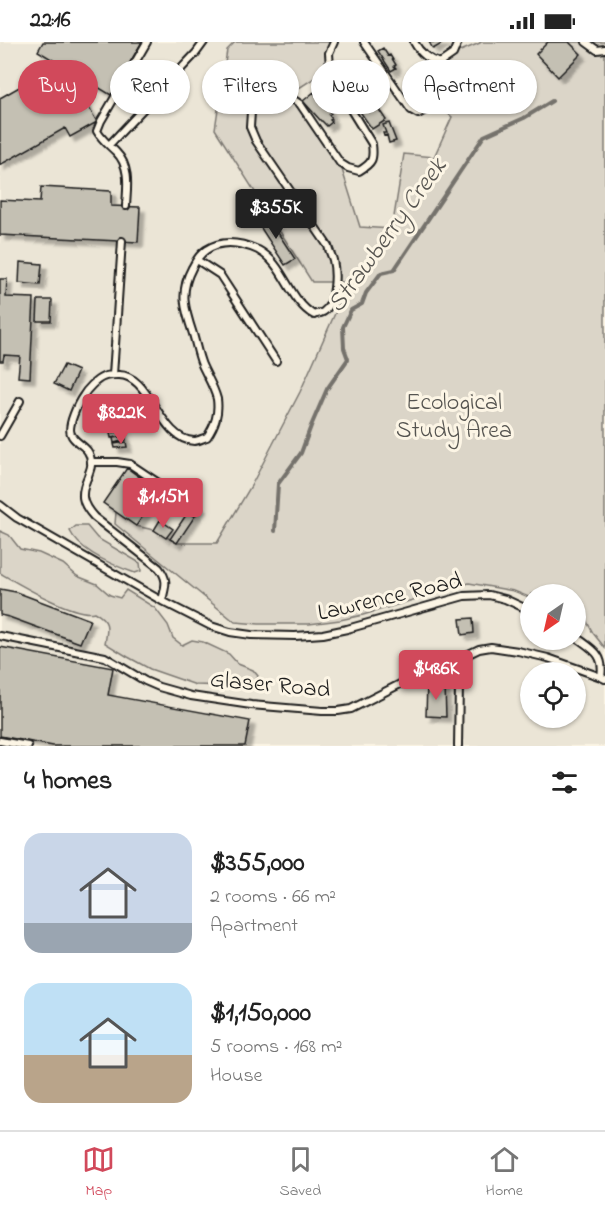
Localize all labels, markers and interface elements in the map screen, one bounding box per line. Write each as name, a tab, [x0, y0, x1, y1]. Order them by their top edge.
text: 22:16	[30, 5, 70, 37]
chip: Buy	[18, 60, 98, 114]
chip: Rent	[110, 60, 190, 114]
chip: Filters	[202, 60, 299, 114]
chip: New	[311, 60, 390, 114]
chip: Apartment	[402, 60, 537, 114]
water label: Strawberry Creek	[319, 149, 458, 321]
pin: $355K	[234, 189, 318, 240]
text: $355K	[250, 194, 302, 223]
park label: Ecological Study Area	[396, 386, 512, 450]
pin: $822K	[79, 394, 163, 445]
text: $822K	[96, 399, 146, 428]
pin: $1.15M	[114, 478, 212, 529]
text: $1.15M	[137, 483, 189, 512]
street label: Lawrence Road	[314, 564, 466, 632]
north arrow	[520, 584, 586, 650]
map controls	[520, 584, 586, 728]
pin: $486K	[394, 650, 478, 701]
text: $486K	[413, 655, 459, 684]
button: locate	[520, 662, 586, 728]
street label: Glaser Road	[208, 663, 332, 709]
text: 4 homes	[24, 763, 112, 801]
icon: filters	[548, 766, 581, 799]
text: $355,000	[210, 845, 304, 883]
icon: home	[72, 857, 144, 929]
text: 2 rooms · 66 m²	[210, 883, 336, 912]
text: Apartment	[210, 912, 298, 941]
text: $1,150,000	[210, 995, 311, 1033]
icon: home	[72, 1007, 144, 1079]
text: 5 rooms · 168 m²	[210, 1033, 343, 1062]
text: House	[210, 1062, 263, 1091]
tab: Map	[82, 1143, 115, 1203]
tab: Saved	[280, 1143, 321, 1203]
tab: Home	[486, 1143, 523, 1203]

